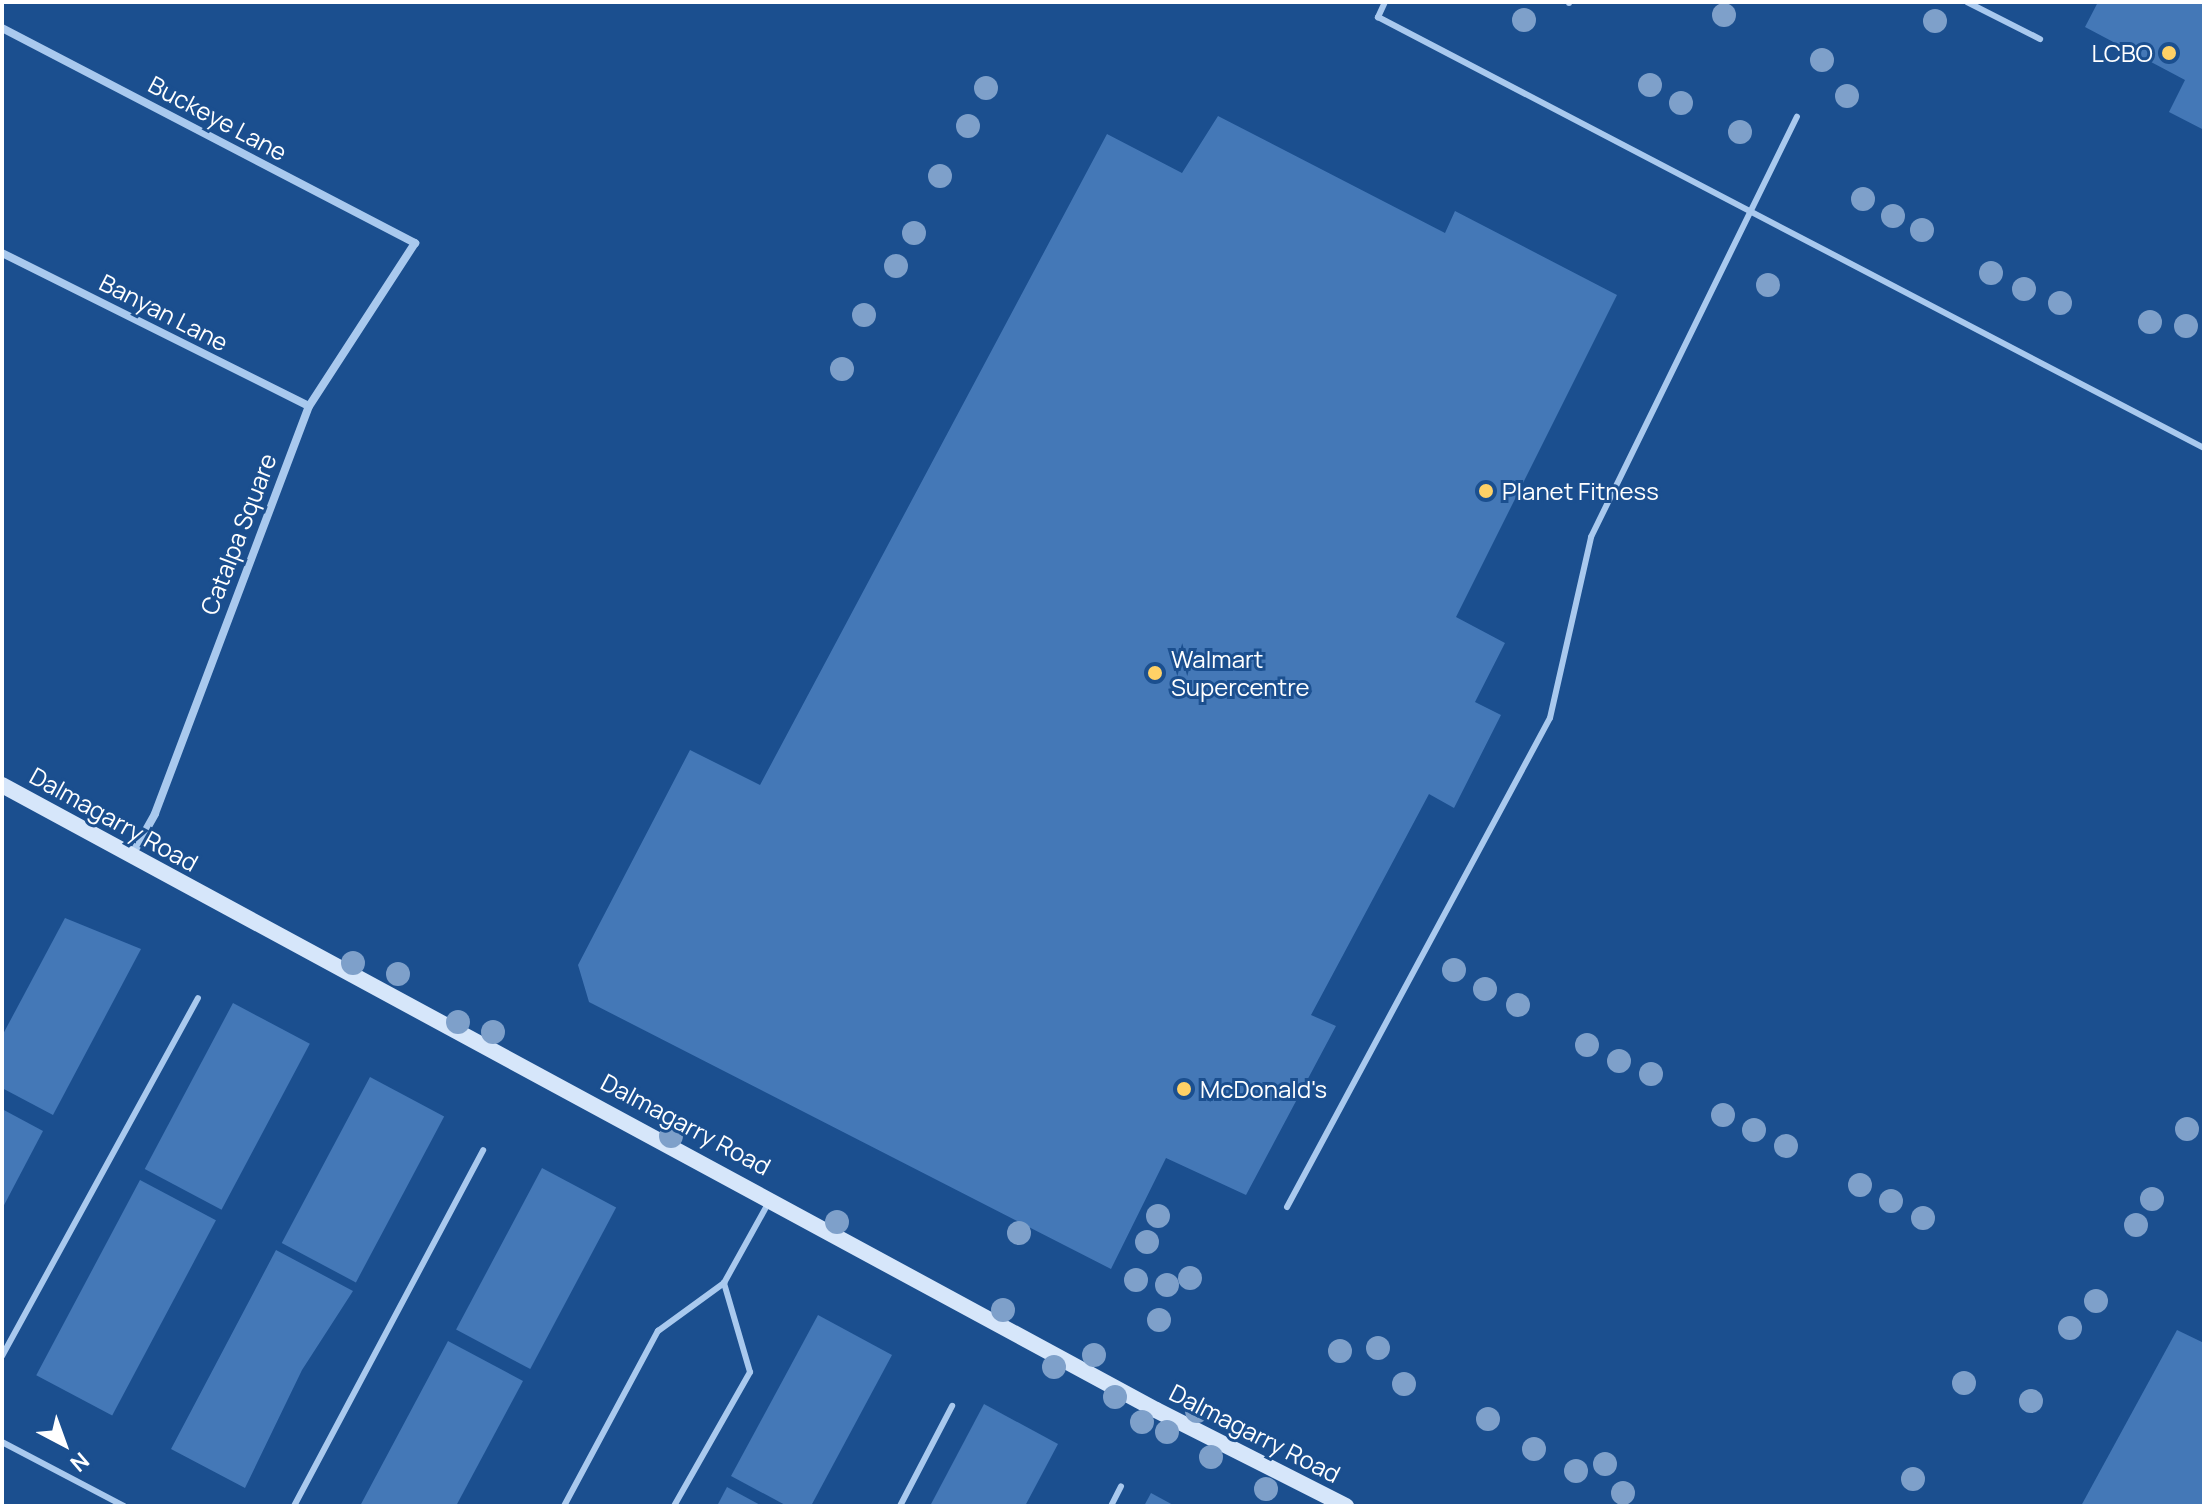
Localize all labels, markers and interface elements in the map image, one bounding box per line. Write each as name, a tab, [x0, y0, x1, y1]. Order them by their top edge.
place label: LCBO	[2092, 39, 2153, 67]
marker: LCBO	[2160, 44, 2178, 62]
street label: Buckeye Lane	[144, 69, 292, 167]
street label: Banyan Lane	[95, 267, 233, 357]
street label: Catalpa Square	[194, 449, 282, 619]
place label: Planet Fitness	[1502, 477, 1659, 505]
marker: Planet Fitness	[1477, 482, 1495, 500]
place label: Walmart Supercentre	[1171, 645, 1310, 701]
marker: Walmart Supercentre	[1146, 664, 1164, 682]
street label: Dalmagarry Road	[25, 761, 203, 877]
street label: Dalmagarry Road	[596, 1067, 776, 1181]
place label: McDonald's	[1200, 1075, 1327, 1103]
marker: McDonald's	[1175, 1080, 1193, 1098]
street label: Dalmagarry Road	[1165, 1378, 1345, 1488]
north arrow	[24, 1404, 104, 1484]
text: N	[64, 1446, 96, 1479]

